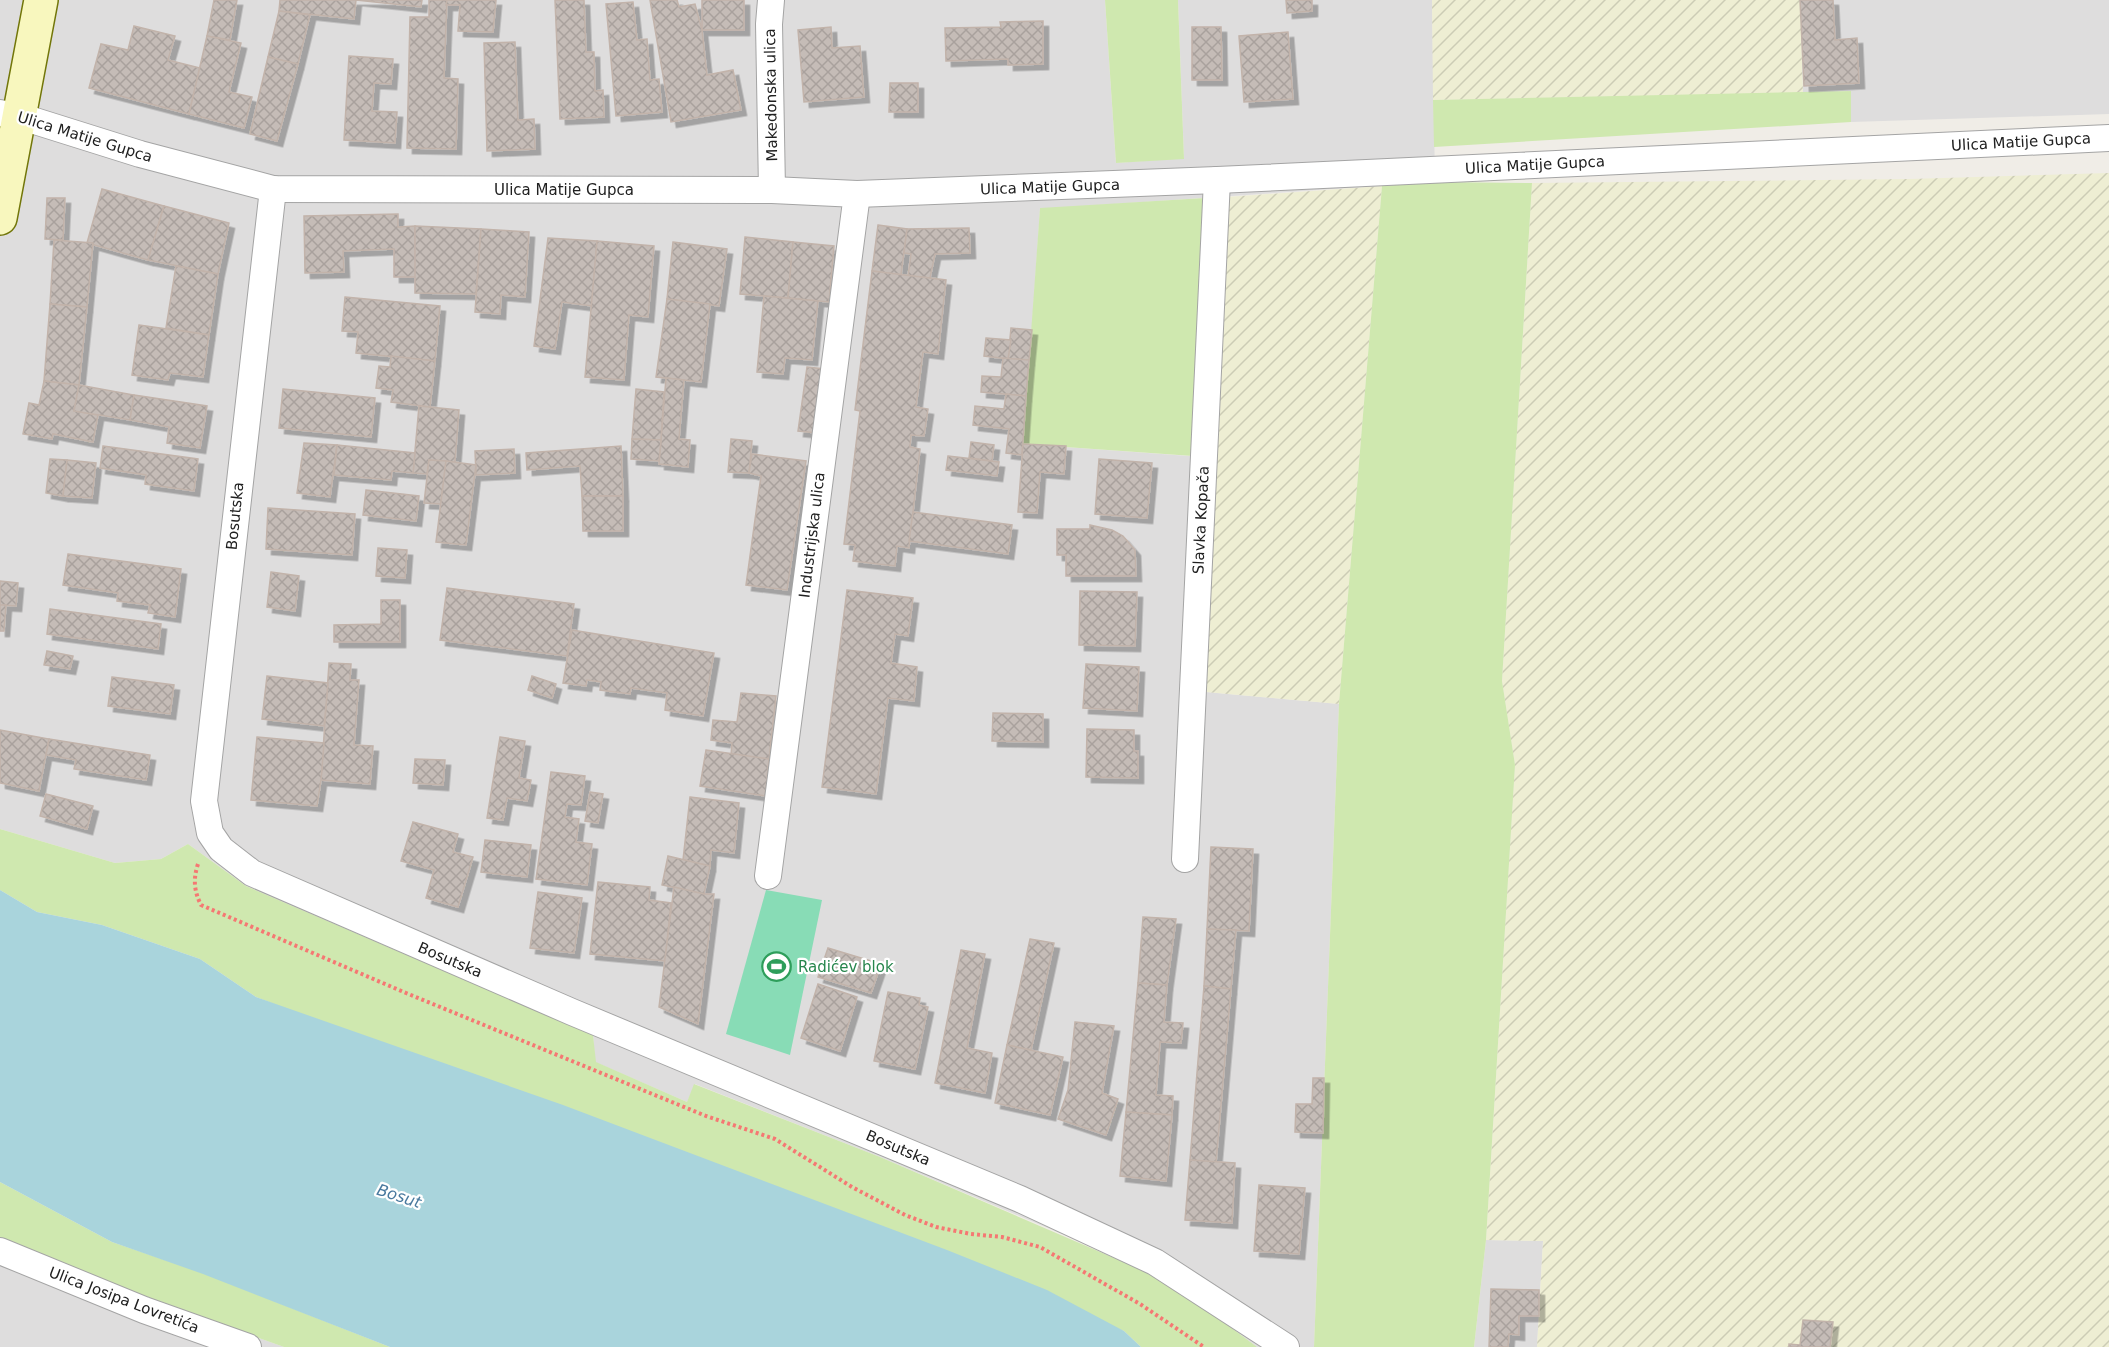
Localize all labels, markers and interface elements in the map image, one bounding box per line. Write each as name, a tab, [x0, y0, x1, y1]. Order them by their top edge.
street label: Makedonska ulica	[761, 28, 781, 162]
street label: Ulica Matije Gupca	[15, 108, 155, 166]
street label: Ulica Matije Gupca	[1951, 129, 2091, 155]
street label: Ulica Matije Gupca	[1465, 152, 1605, 178]
street label: Ulica Matije Gupca	[980, 176, 1120, 198]
street label: Ulica Matije Gupca	[494, 181, 634, 199]
street label: Slavka Kopača	[1189, 465, 1213, 575]
street label: Industrijska ulica	[795, 471, 829, 599]
street label: Bosutska	[222, 481, 248, 551]
street label: Bosutska	[415, 938, 485, 982]
sports icon: Radićev blok	[761, 951, 793, 983]
place label: Radićev blok	[798, 958, 894, 976]
street label: Bosutska	[863, 1126, 933, 1170]
water label: Bosut	[374, 1180, 424, 1212]
street label: Ulica Josipa Lovretića	[46, 1263, 202, 1337]

